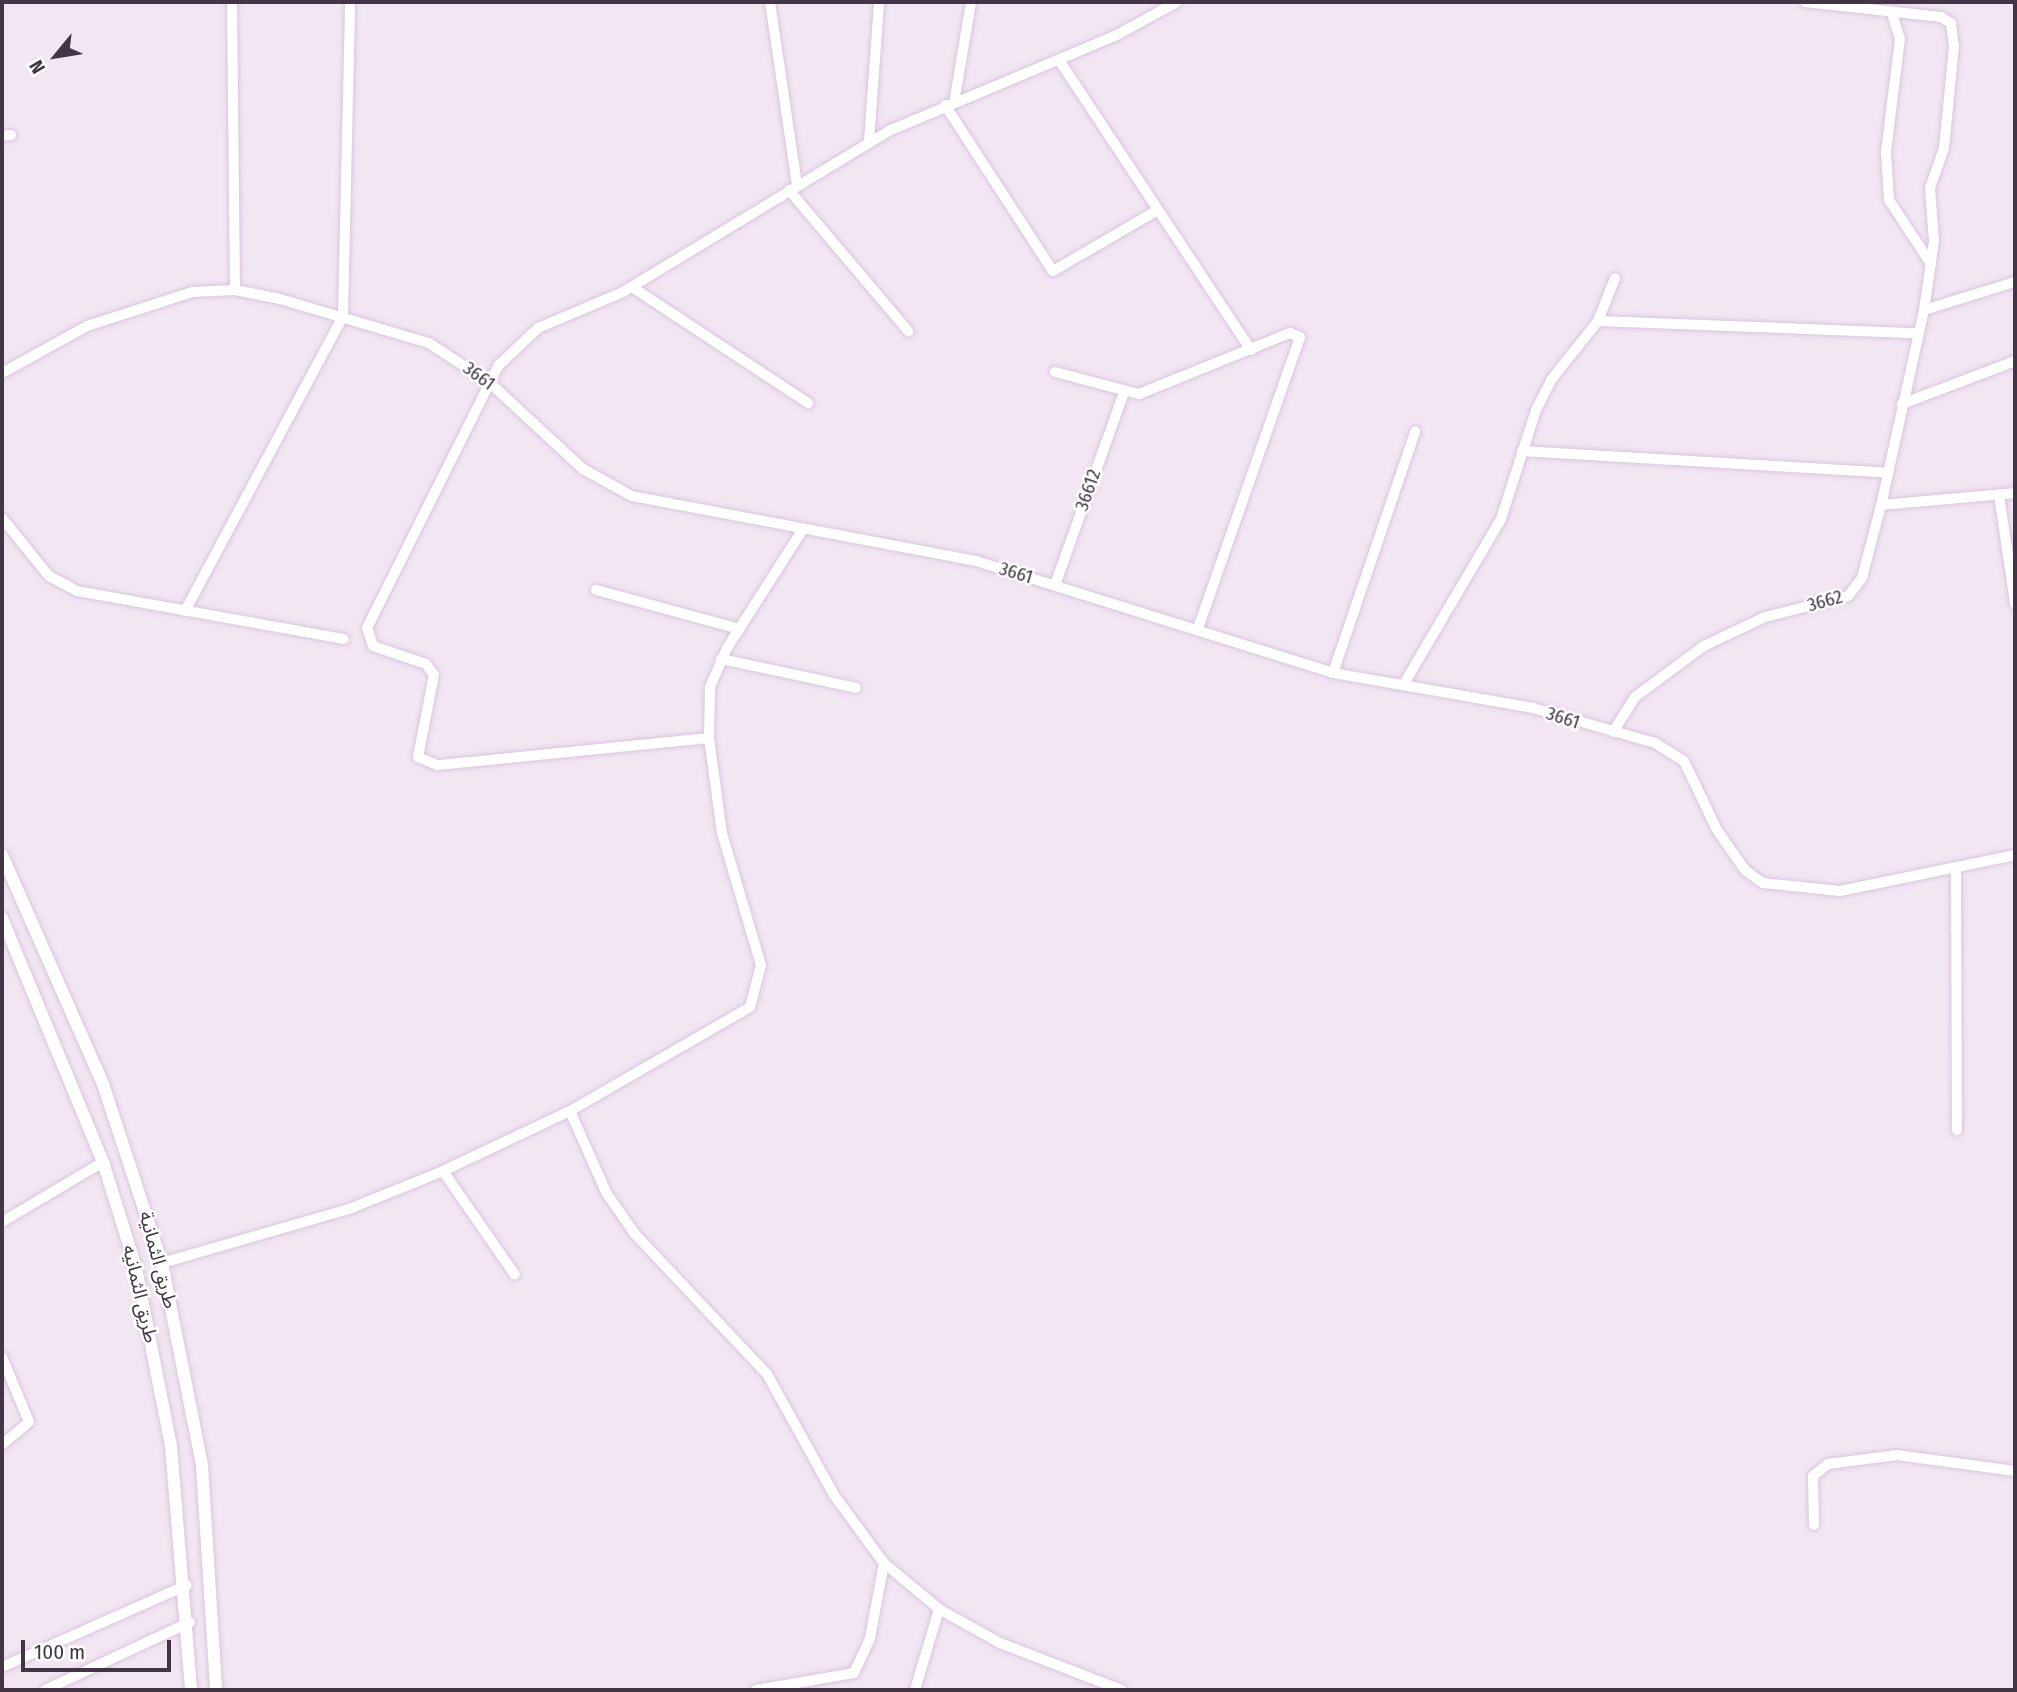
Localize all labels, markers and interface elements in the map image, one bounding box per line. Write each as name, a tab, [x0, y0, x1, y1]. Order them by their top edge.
north arrow	[21, 21, 91, 91]
text: N	[25, 56, 50, 77]
street label: 3661	[459, 357, 499, 395]
street label: 36612	[1070, 466, 1106, 514]
street label: 3661	[996, 557, 1036, 589]
street label: 3662	[1805, 585, 1845, 617]
street label: 3661	[1543, 702, 1583, 734]
street label: طريق الثمانية	[134, 1209, 182, 1311]
street label: طريق الثمانيه	[118, 1243, 162, 1345]
scale bar	[24, 1626, 175, 1670]
text: 100 m	[34, 1639, 85, 1665]

